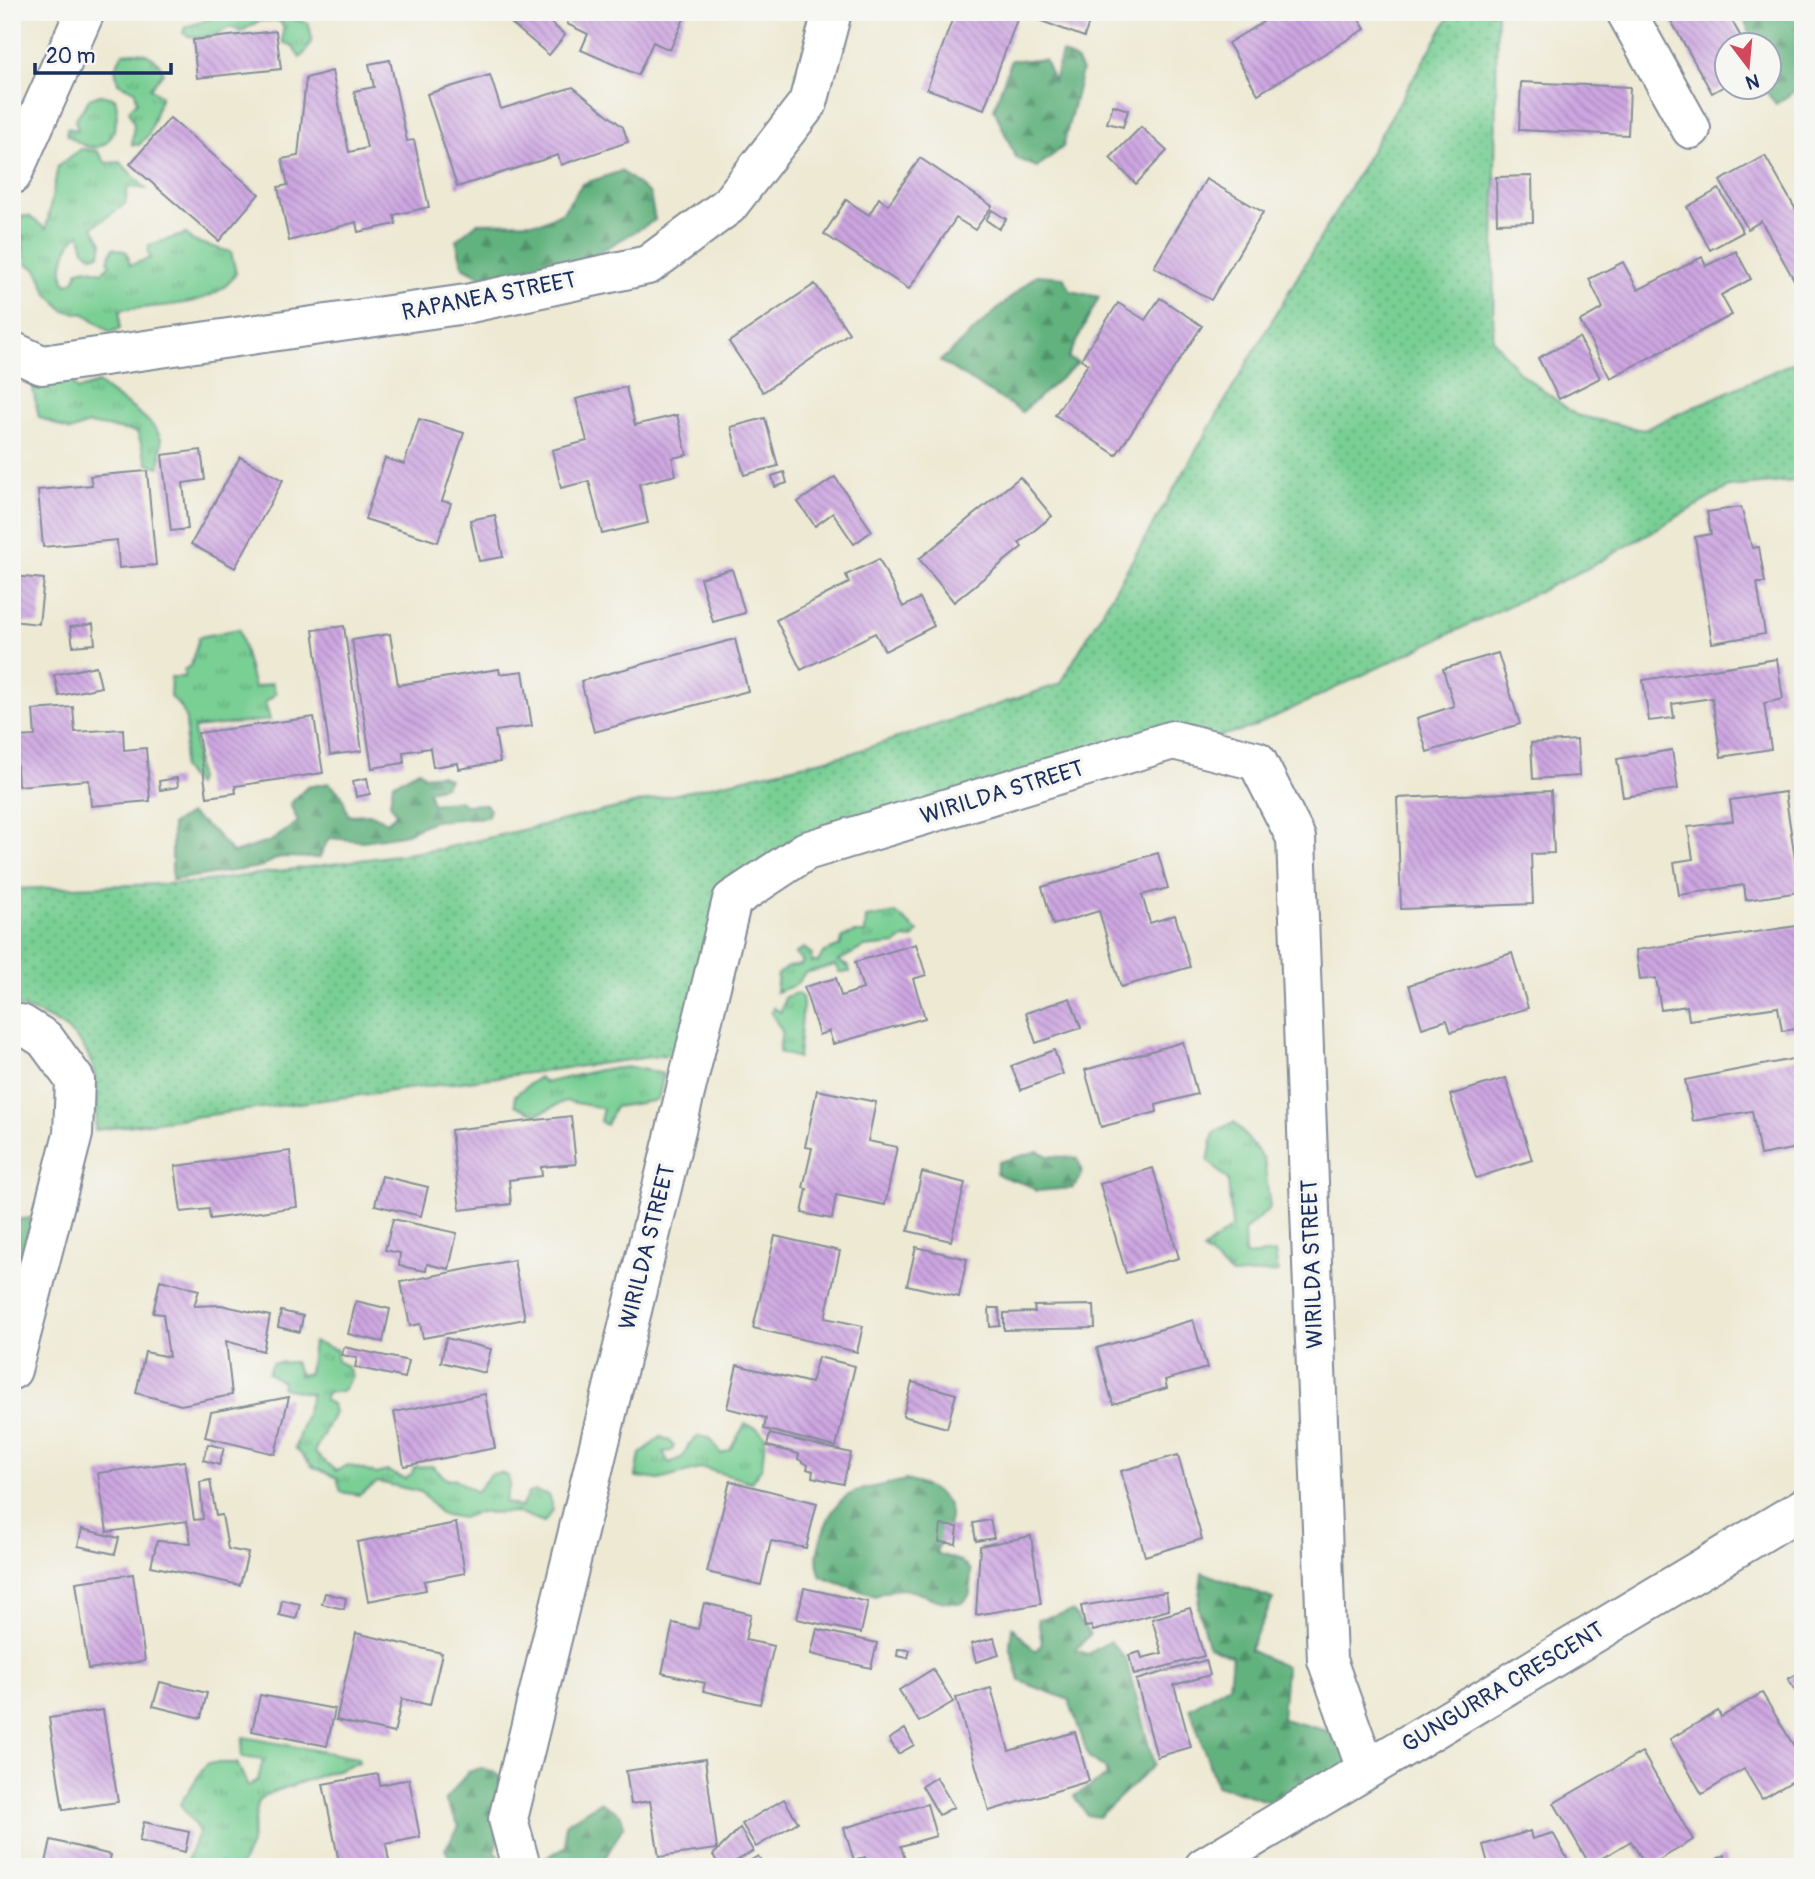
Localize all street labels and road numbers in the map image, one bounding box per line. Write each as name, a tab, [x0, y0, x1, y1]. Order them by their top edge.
street label: RAPANEA STREET	[399, 265, 579, 327]
street label: WIRILDA STREET	[917, 753, 1087, 831]
street label: WIRILDA STREET	[612, 1161, 682, 1333]
street label: WIRILDA STREET	[1295, 1179, 1329, 1349]
street label: GUNGURRA CRESCENT	[1397, 1615, 1610, 1759]

